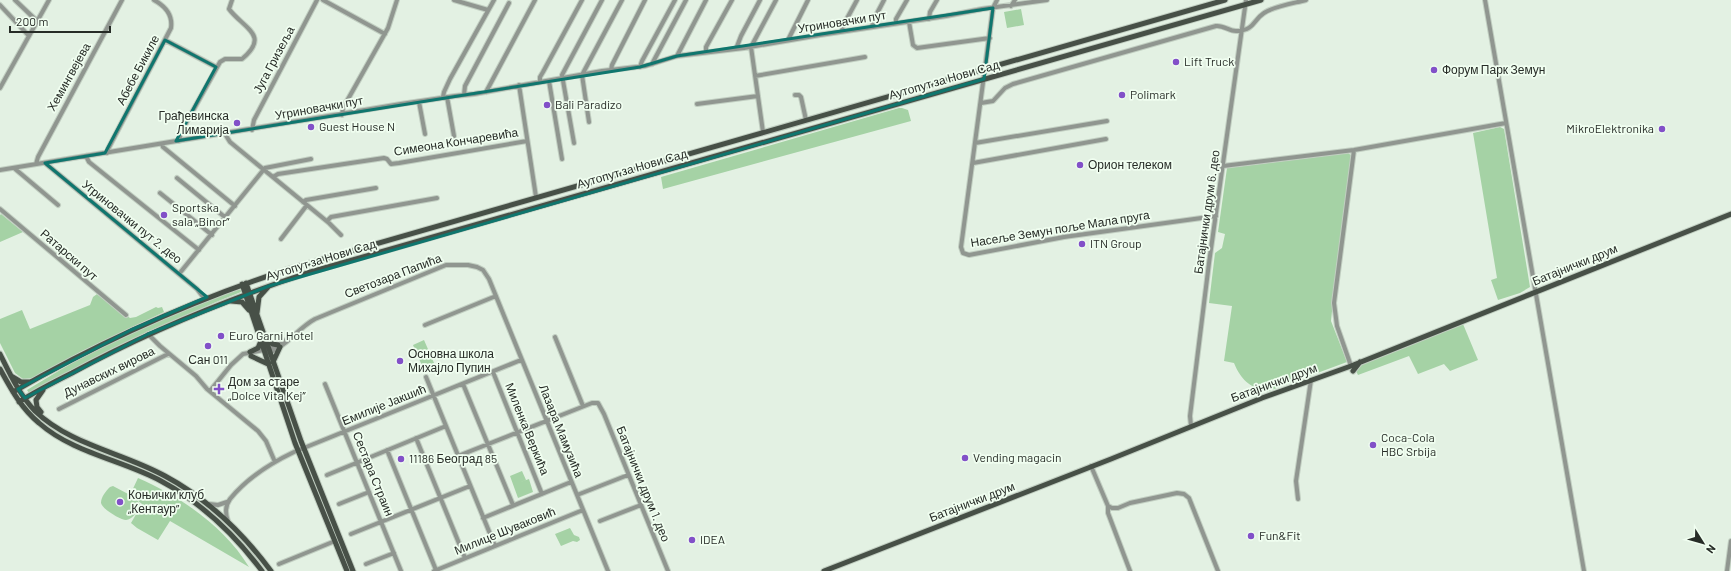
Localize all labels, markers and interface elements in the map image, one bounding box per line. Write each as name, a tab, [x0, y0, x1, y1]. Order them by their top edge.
street label: Угриновачки пут	[797, 7, 888, 36]
scale bar	[10, 8, 110, 34]
text: 200 m	[16, 14, 48, 28]
street label: Југа Гризеља	[250, 23, 298, 96]
street label: Абебе Бикиле	[113, 32, 162, 107]
street label: Хемингвејева	[44, 40, 94, 114]
place label: Lift Truck	[1184, 54, 1234, 68]
street label: Аутопут за Нови Сад	[887, 57, 1001, 102]
marker: Lift Truck	[1171, 57, 1181, 67]
place label: Форум Парк Земун	[1442, 62, 1545, 77]
marker: Форум Парк Земун	[1429, 65, 1439, 75]
place label: Polimark	[1130, 87, 1176, 101]
marker: Polimark	[1117, 90, 1127, 100]
street label: Угриновачки пут	[274, 92, 365, 123]
place label: Bali Paradizo	[555, 97, 622, 111]
marker: Bali Paradizo	[542, 100, 552, 110]
place label: Грађевинска Лимарија	[159, 108, 229, 137]
marker: Грађевинска Лимарија	[232, 118, 242, 128]
place label: Guest House N	[319, 119, 395, 133]
place label: MikroElektronika	[1566, 121, 1654, 135]
marker: Guest House N	[306, 122, 316, 132]
street label: Симеона Кончаревића	[393, 124, 519, 159]
marker: MikroElektronika	[1657, 124, 1667, 134]
street label: Аутопут за Нови Сад	[575, 146, 689, 191]
street label: Батајнички друм 6. део	[1190, 149, 1223, 275]
place label: Орион телеком	[1088, 157, 1172, 172]
marker: Орион телеком	[1075, 160, 1085, 170]
street label: Угриновачки пут 2. део	[79, 177, 186, 267]
place label: Sportska sala „Binor”	[172, 200, 230, 228]
street label: Насеље Земун поље Мала пруга	[969, 207, 1151, 250]
marker: Sportska sala „Binor”	[159, 210, 169, 220]
street label: Ратарски пут	[38, 226, 101, 284]
street label: Аутопут за Нови Сад	[264, 236, 378, 283]
place label: ITN Group	[1090, 236, 1142, 250]
marker: ITN Group	[1077, 239, 1087, 249]
street label: Батајнички друм	[1530, 241, 1620, 288]
street label: Светозара Папића	[342, 250, 444, 301]
place label: Euro Garni Hotel	[229, 328, 313, 342]
marker: Euro Garni Hotel	[216, 331, 226, 341]
marker: Сан 011	[203, 341, 213, 351]
street label: Дунавских вирова	[61, 343, 157, 400]
place label: Основна школа Михајло Пупин	[408, 346, 494, 375]
place label: Сан 011	[188, 352, 228, 366]
marker: Основна школа Михајло Пупин	[395, 356, 405, 366]
street label: Батајнички друм	[1229, 360, 1319, 405]
place label: Дом за старе „Dolce Vita Kej”	[228, 374, 307, 402]
street label: Миленка Веркића	[502, 380, 553, 477]
street label: Емилије Јакшић	[340, 381, 428, 428]
street label: Лазара Мамузића	[536, 382, 587, 480]
marker: Дом за старе „Dolce Vita Kej”	[213, 383, 225, 395]
street label: Батајнички друм 1. део	[613, 424, 674, 544]
street label: Сестара Страин	[350, 429, 397, 518]
place label: Coca-Cola HBC Srbija	[1381, 430, 1436, 458]
marker: Coca-Cola HBC Srbija	[1368, 440, 1378, 450]
place label: Vending magacin	[973, 450, 1062, 464]
place label: 11186 Београд 85	[409, 451, 497, 466]
marker: Vending magacin	[960, 453, 970, 463]
marker: 11186 Београд 85	[396, 454, 406, 464]
street label: Батајнички друм	[927, 478, 1017, 525]
place label: Коњички клуб „Кентаур”	[128, 487, 204, 516]
marker: Коњички клуб „Кентаур”	[115, 497, 125, 507]
street label: Милице Шуваковић	[452, 503, 558, 558]
north arrow	[1683, 523, 1723, 563]
place label: Fun&Fit	[1259, 528, 1301, 542]
marker: Fun&Fit	[1246, 531, 1256, 541]
place label: IDEA	[700, 532, 725, 546]
marker: IDEA	[687, 535, 697, 545]
text: N	[1704, 542, 1719, 556]

